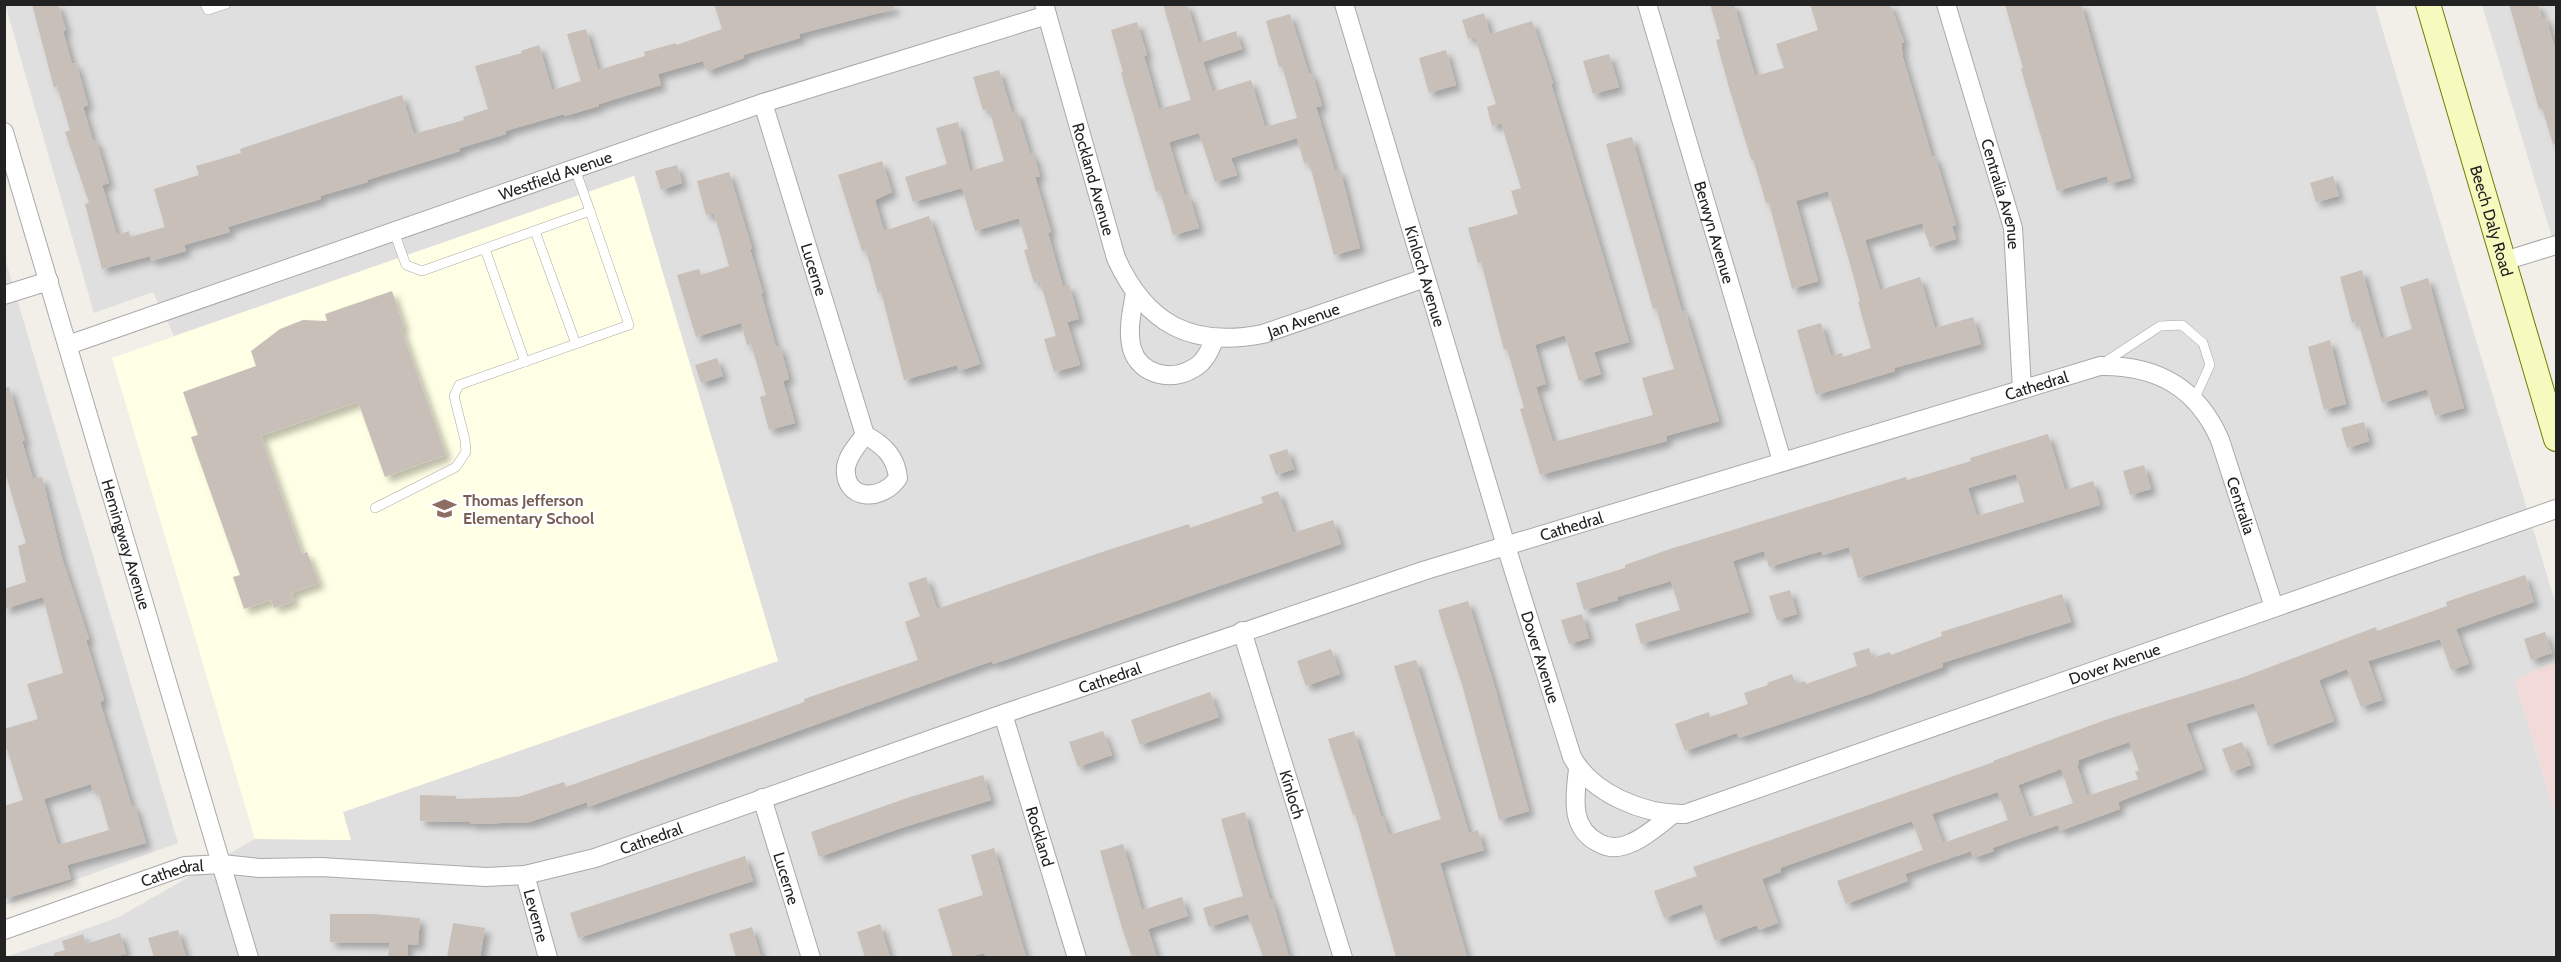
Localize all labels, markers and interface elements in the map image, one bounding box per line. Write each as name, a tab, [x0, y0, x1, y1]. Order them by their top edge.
street label: Rockland Avenue	[1068, 121, 1118, 238]
street label: Centralia Avenue	[1977, 137, 2023, 250]
street label: Westfield Avenue	[496, 147, 615, 204]
street label: Beech Daly Road	[2466, 163, 2517, 279]
street label: Berwyn Avenue	[1690, 179, 1738, 286]
street label: Kinloch Avenue	[1401, 223, 1449, 329]
street label: Lucerne	[797, 241, 831, 298]
street label: Jan Avenue	[1264, 299, 1342, 342]
street label: Cathedral	[2003, 367, 2071, 404]
street label: Centralia	[2222, 474, 2259, 537]
street label: Hemingway Avenue	[97, 477, 154, 612]
place label: Thomas Jefferson Elementary School	[463, 491, 594, 528]
school or university icon: Thomas Jefferson Elementary School	[432, 496, 458, 522]
street label: Cathedral	[1538, 508, 1606, 545]
street label: Dover Avenue	[1517, 609, 1564, 706]
street label: Dover Avenue	[2066, 639, 2163, 689]
street label: Cathedral	[1076, 659, 1144, 698]
street label: Kinloch	[1275, 768, 1308, 821]
street label: Rockland	[1022, 804, 1058, 869]
street label: Cathedral	[617, 819, 685, 858]
street label: Lucerne	[769, 850, 803, 907]
street label: Cathedral	[138, 856, 204, 891]
street label: Leverne	[519, 887, 552, 944]

